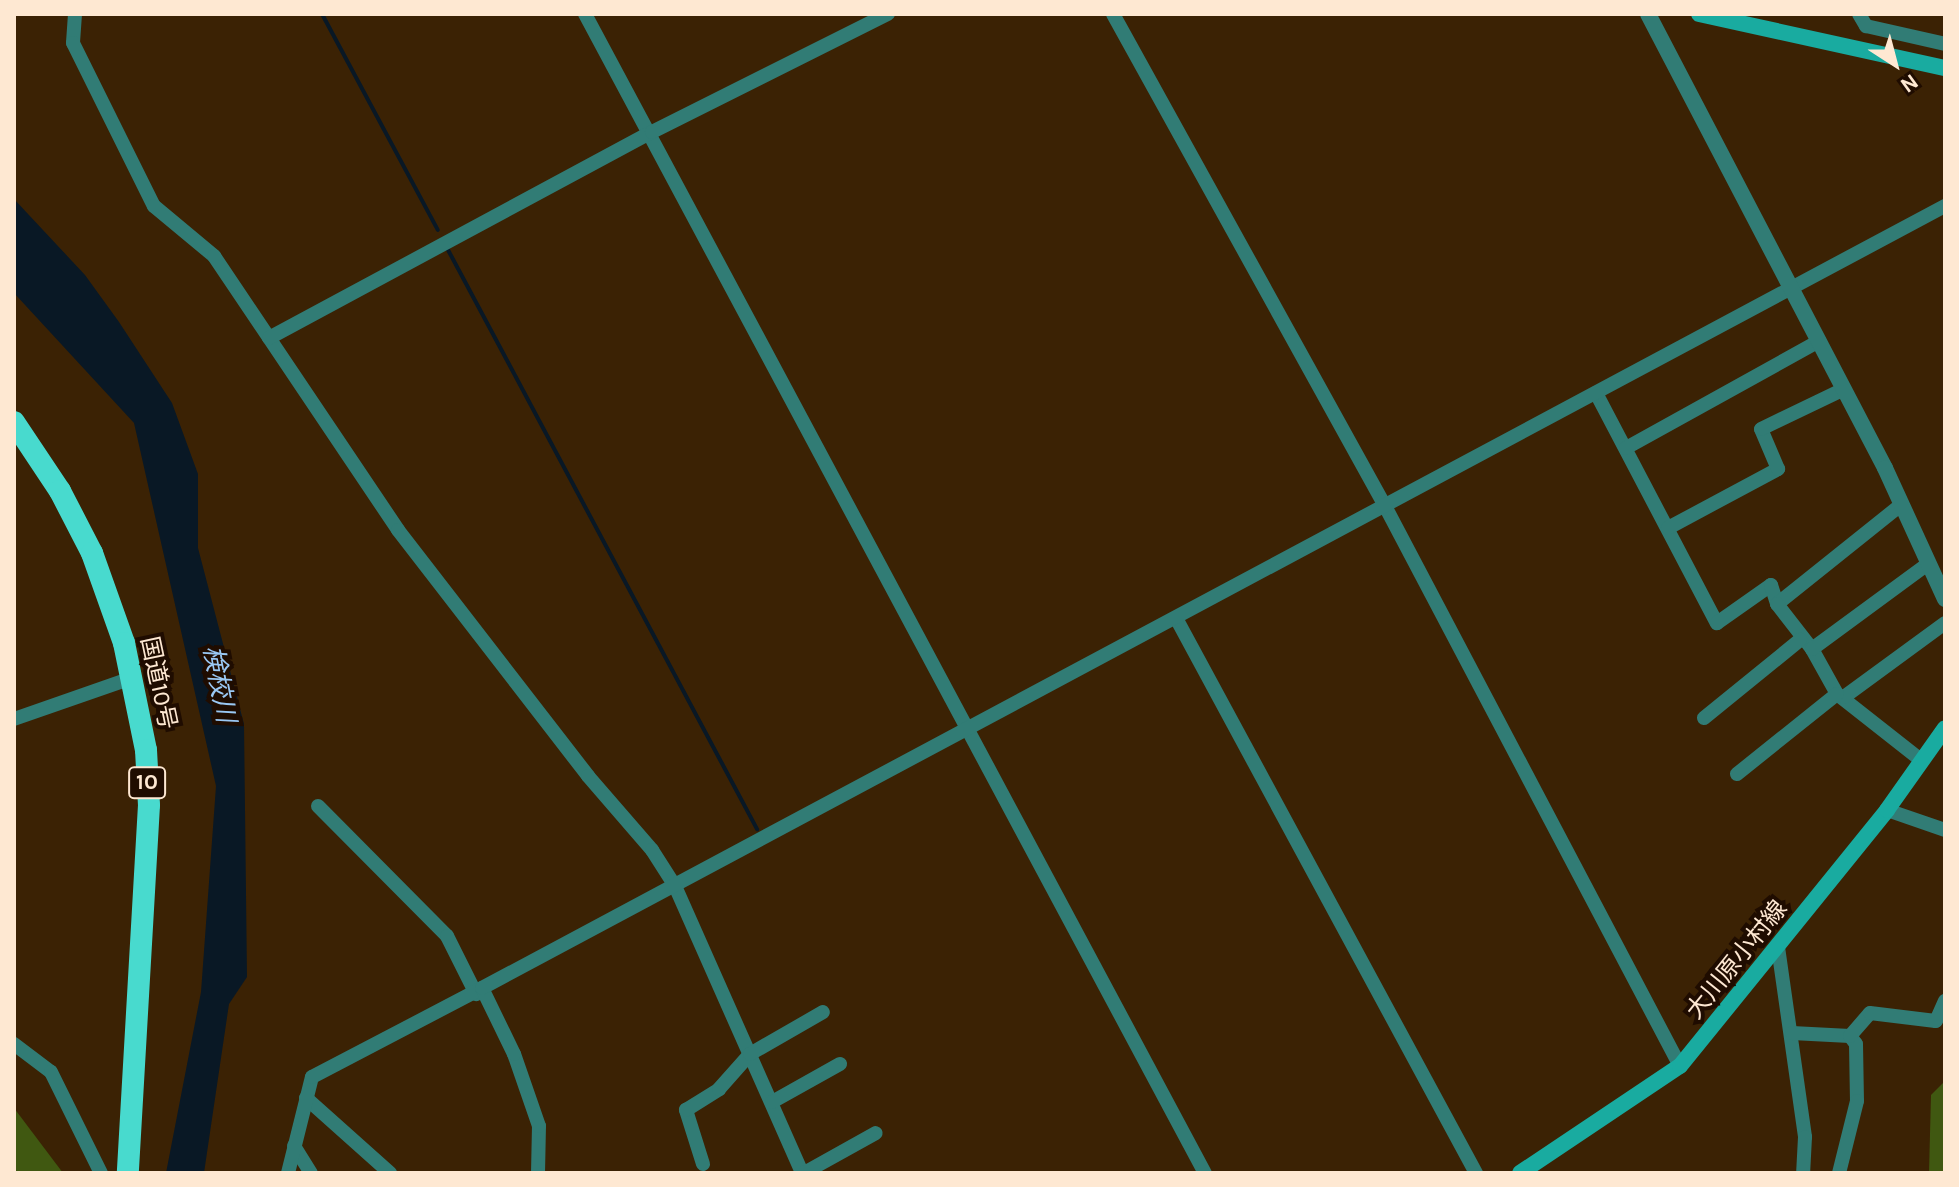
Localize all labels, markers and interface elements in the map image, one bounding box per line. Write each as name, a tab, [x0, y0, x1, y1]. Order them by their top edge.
north arrow	[1855, 24, 1935, 104]
text: N	[1895, 68, 1923, 99]
street label: 国道10号	[134, 634, 182, 732]
water label: 検校川	[196, 643, 242, 725]
road number: 10	[127, 765, 167, 801]
street label: 大川原小村線	[1680, 895, 1794, 1025]

